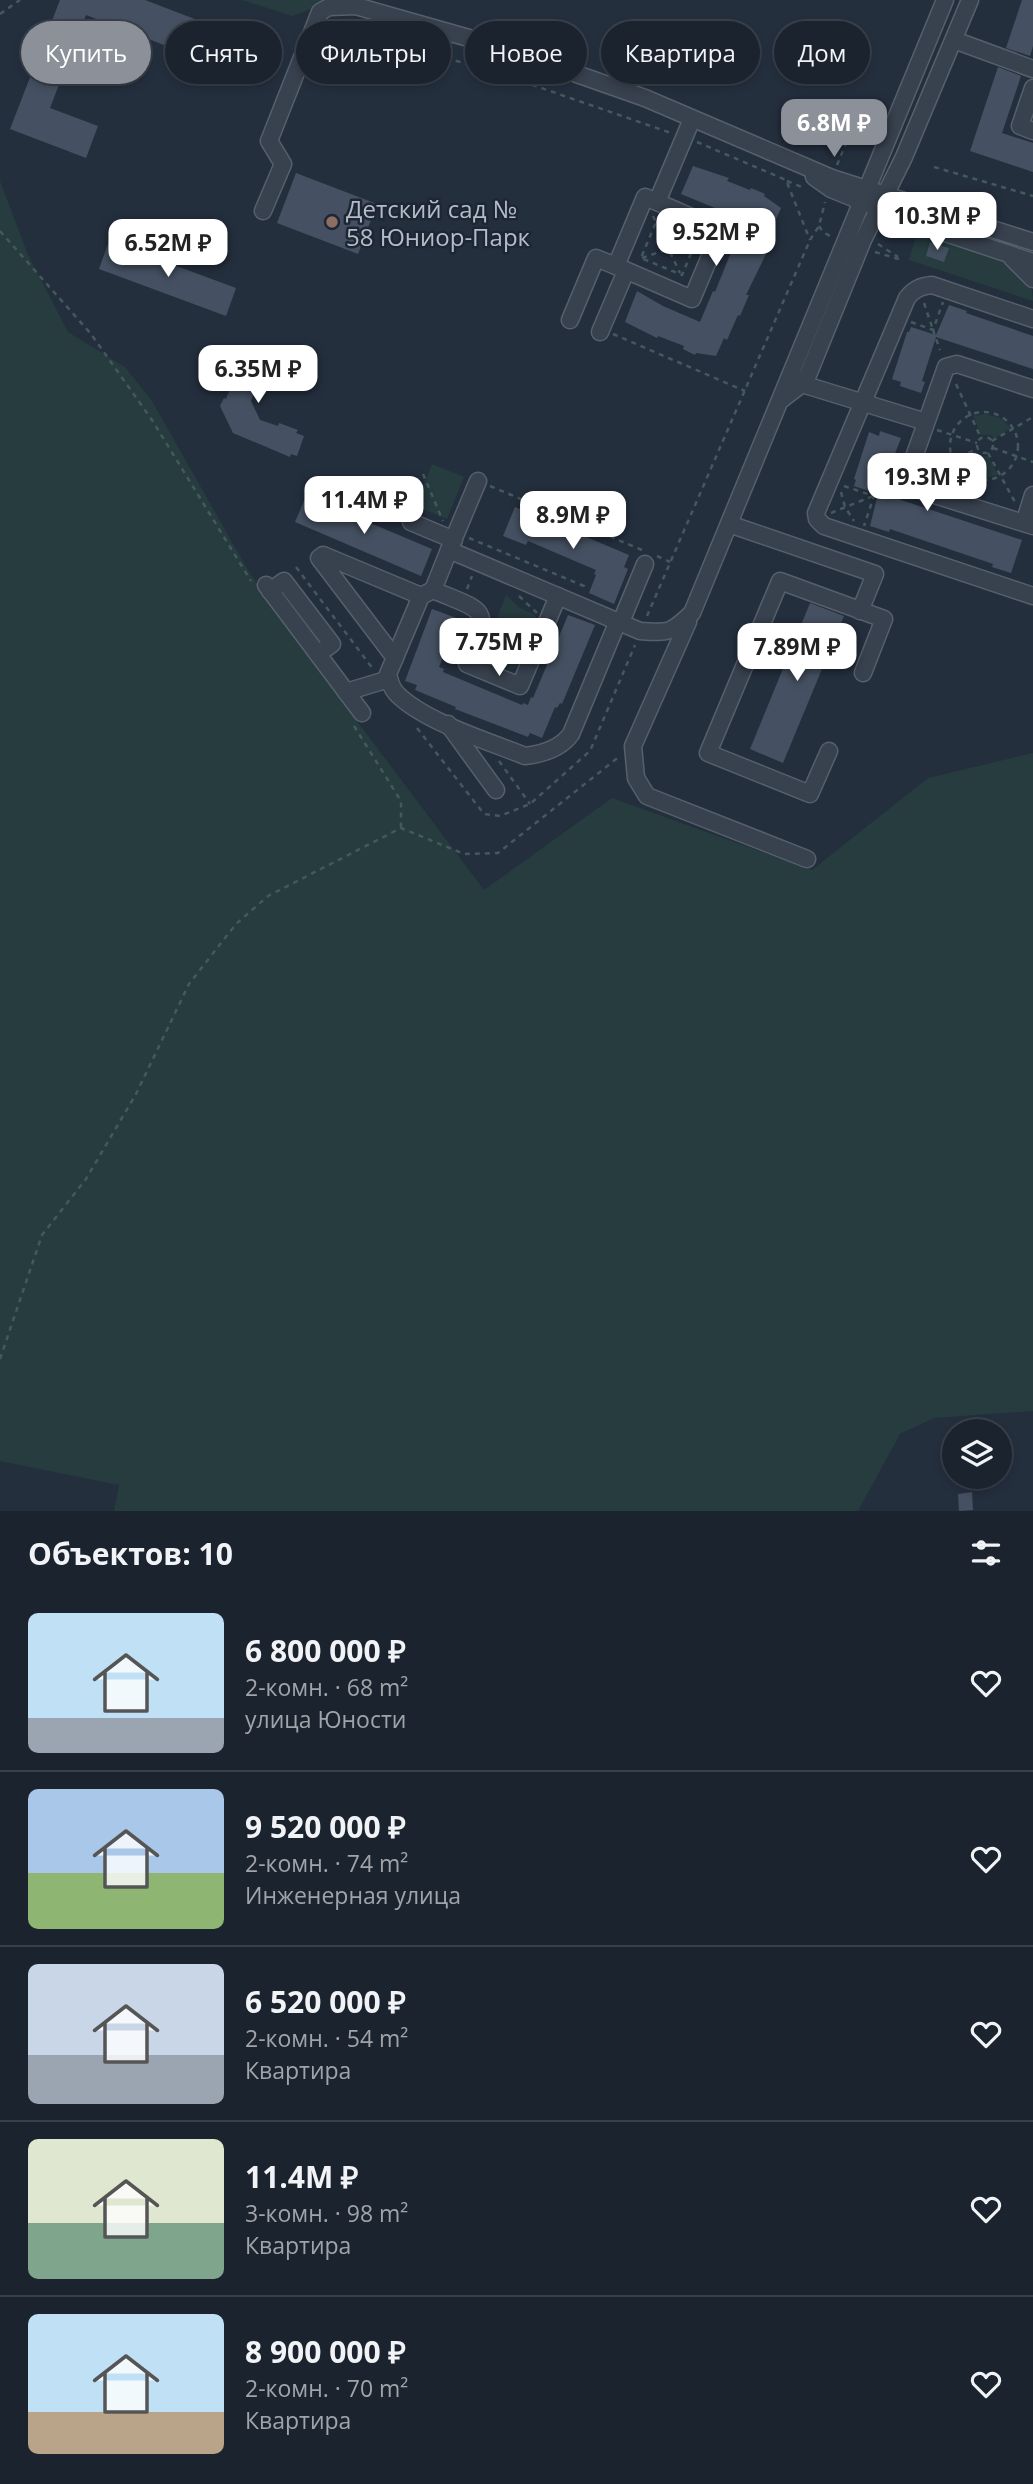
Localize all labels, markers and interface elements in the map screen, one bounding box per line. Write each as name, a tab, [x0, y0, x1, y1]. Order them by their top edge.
chip: Купить	[21, 21, 151, 84]
chip: Снять	[165, 21, 282, 84]
chip: Фильтры	[296, 21, 451, 84]
chip: Новое	[465, 21, 587, 84]
chip: Квартира	[601, 21, 760, 84]
chip: Дом	[774, 21, 870, 84]
pin: 6.8M ₽	[777, 100, 891, 159]
text: 6.8M ₽	[797, 106, 871, 138]
place label: Детский сад № 58 Юниор-Парк	[346, 192, 531, 253]
pin: 10.3M ₽	[872, 192, 1002, 252]
text: 10.3M ₽	[893, 199, 981, 231]
pin: 9.52M ₽	[651, 208, 781, 268]
marker: Детский сад № 58 Юниор-Парк	[324, 214, 340, 230]
text: 9.52M ₽	[672, 215, 760, 247]
pin: 6.52M ₽	[103, 219, 233, 279]
text: 6.52M ₽	[124, 226, 212, 258]
pin: 6.35M ₽	[193, 346, 323, 405]
text: 6.35M ₽	[214, 352, 302, 384]
pin: 19.3M ₽	[862, 454, 992, 513]
text: 19.3M ₽	[883, 460, 971, 492]
pin: 11.4M ₽	[299, 476, 429, 536]
text: 11.4M ₽	[320, 483, 408, 515]
pin: 8.9M ₽	[516, 491, 630, 551]
text: 8.9M ₽	[536, 498, 610, 530]
pin: 7.75M ₽	[434, 618, 564, 678]
pin: 7.89M ₽	[732, 624, 862, 683]
text: 7.75M ₽	[455, 625, 543, 657]
text: 7.89M ₽	[753, 630, 841, 662]
map controls	[942, 1419, 1012, 1489]
button: layers	[942, 1419, 1012, 1489]
text: Объектов: 10	[28, 1533, 233, 1574]
icon: filters	[967, 1534, 1005, 1572]
text: 6 800 000 ₽	[245, 1630, 406, 1671]
icon: home	[84, 1641, 168, 1725]
icon: heart	[967, 1664, 1005, 1702]
text: 2-комн. · 68 m²	[245, 1671, 408, 1703]
text: улица Юности	[245, 1703, 406, 1735]
text: 9 520 000 ₽	[245, 1806, 406, 1847]
icon: home	[84, 1817, 168, 1901]
icon: heart	[967, 1840, 1005, 1878]
text: 2-комн. · 74 m²	[245, 1847, 408, 1879]
text: Инженерная улица	[245, 1879, 461, 1911]
text: 6 520 000 ₽	[245, 1981, 406, 2022]
icon: home	[84, 1992, 168, 2076]
icon: heart	[967, 2015, 1005, 2053]
text: 2-комн. · 54 m²	[245, 2022, 408, 2054]
text: Квартира	[245, 2054, 351, 2086]
text: 11.4M ₽	[245, 2156, 359, 2197]
icon: home	[84, 2167, 168, 2251]
icon: heart	[967, 2190, 1005, 2228]
text: 3-комн. · 98 m²	[245, 2197, 408, 2229]
text: Квартира	[245, 2229, 351, 2261]
text: 8 900 000 ₽	[245, 2331, 406, 2372]
icon: home	[84, 2342, 168, 2426]
icon: heart	[967, 2365, 1005, 2403]
text: 2-комн. · 70 m²	[245, 2372, 408, 2404]
text: Квартира	[245, 2404, 351, 2436]

